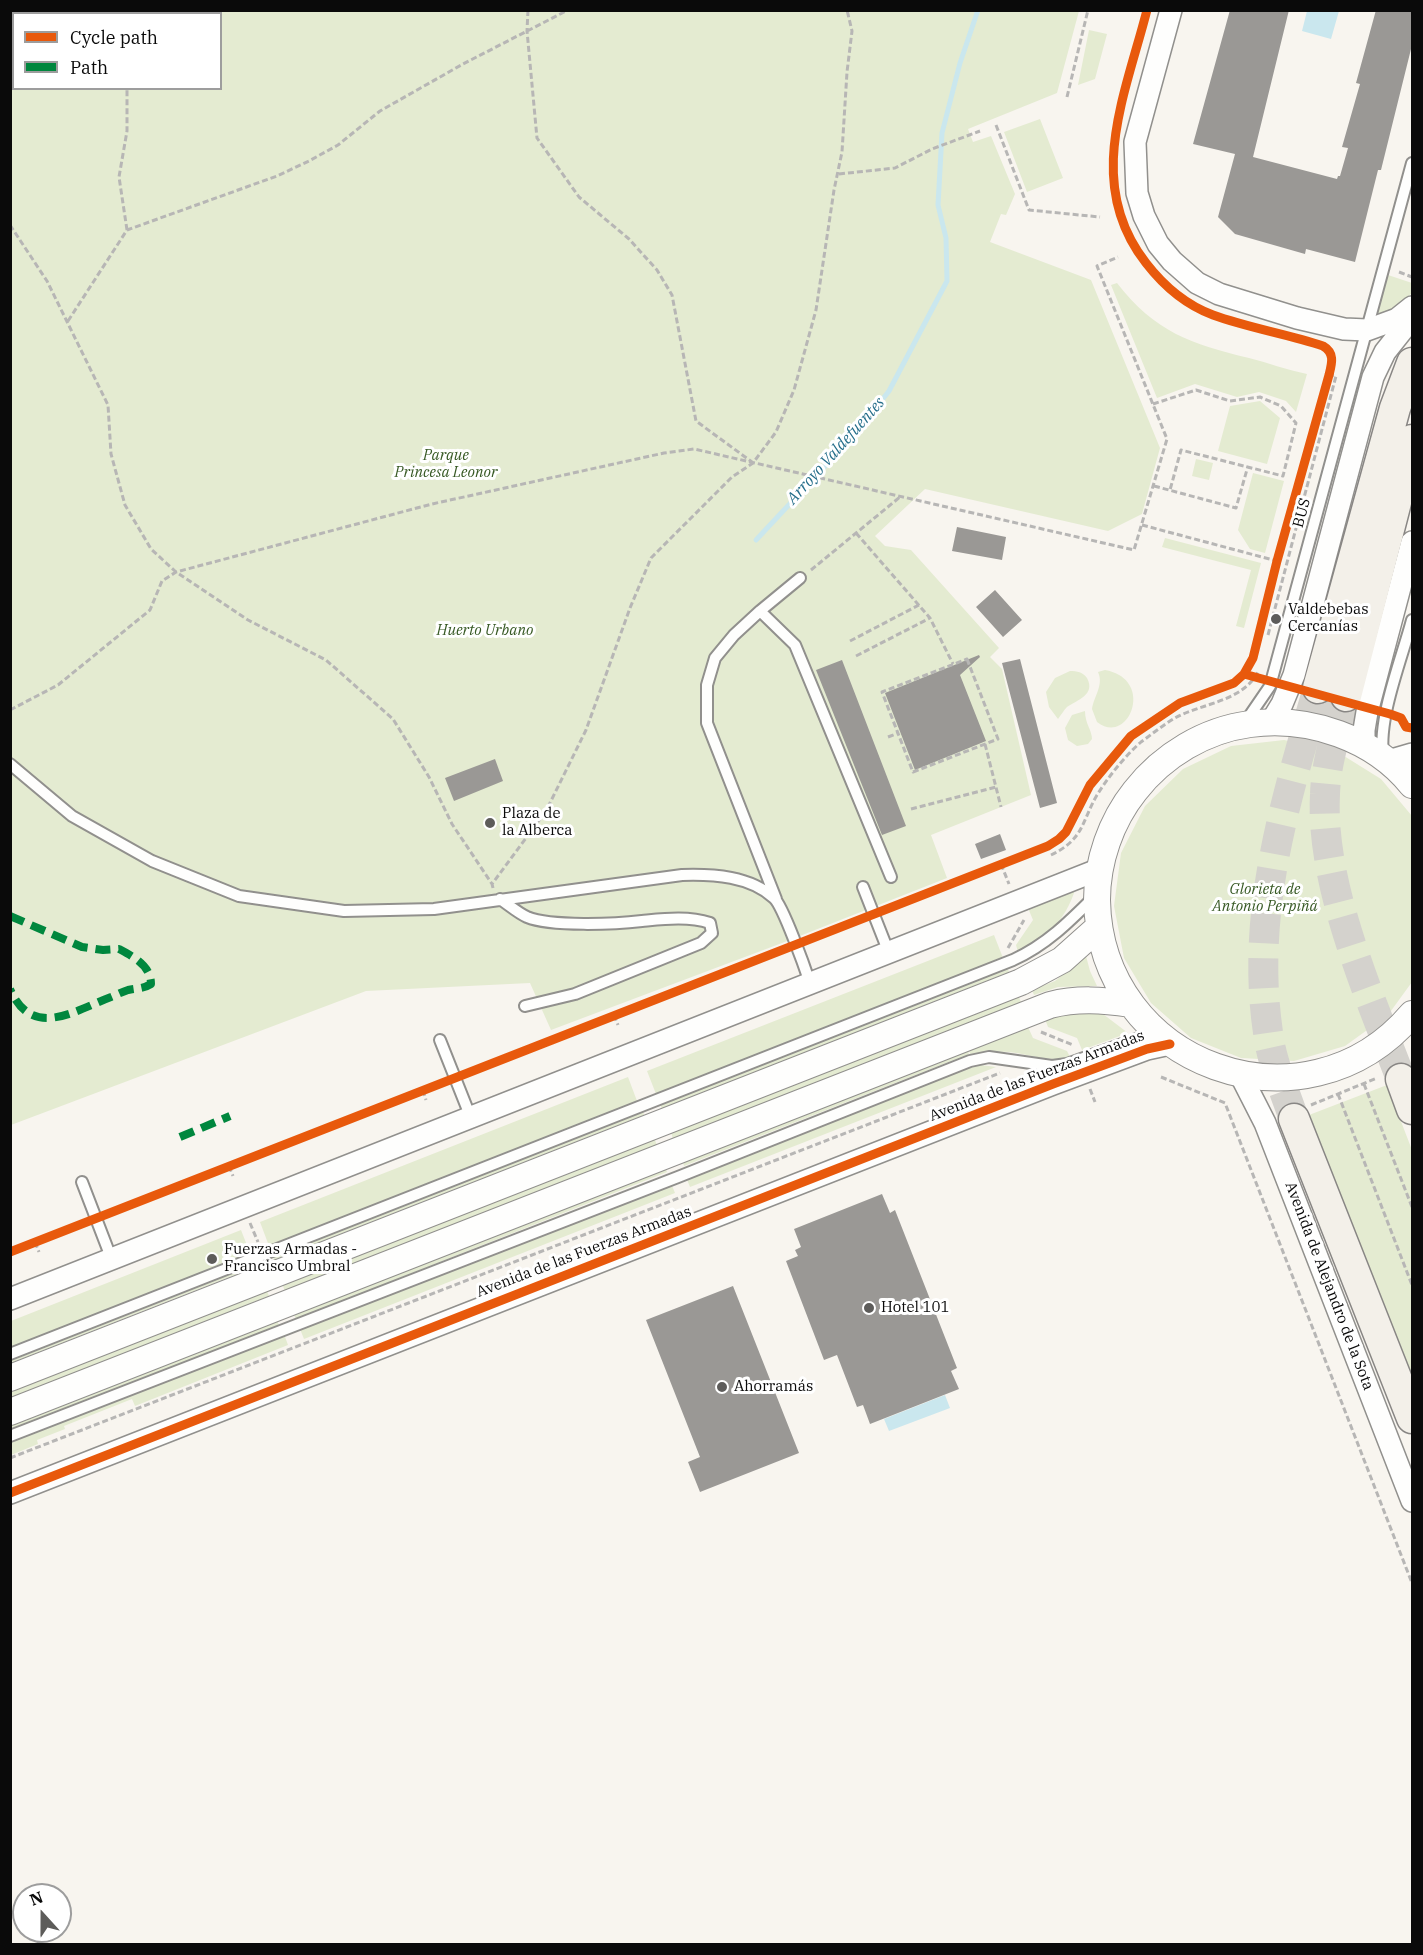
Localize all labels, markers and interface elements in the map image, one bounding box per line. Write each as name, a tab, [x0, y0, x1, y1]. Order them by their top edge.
legend	[12, 12, 222, 90]
text: Cycle path	[70, 26, 158, 49]
text: Path	[70, 56, 108, 79]
water label: Arroyo Valdefuentes	[783, 394, 889, 508]
park label: Parque Princesa Leonor	[395, 447, 497, 482]
street label: BUS	[1289, 496, 1315, 530]
place label: Valdebebas Cercanías	[1288, 601, 1369, 636]
marker: Valdebebas Cercanías	[1269, 612, 1283, 626]
park label: Huerto Urbano	[437, 622, 533, 640]
place label: Plaza de la Alberca	[502, 805, 572, 840]
marker: Plaza de la Alberca	[483, 816, 497, 830]
park label: Glorieta de Antonio Perpiñá	[1212, 881, 1318, 916]
street label: Avenida de las Fuerzas Armadas	[927, 1027, 1147, 1125]
street label: Avenida de Alejandro de la Sota	[1281, 1179, 1377, 1393]
street label: Avenida de las Fuerzas Armadas	[474, 1203, 694, 1301]
place label: Fuerzas Armadas - Francisco Umbral	[224, 1241, 357, 1276]
marker: Fuerzas Armadas - Francisco Umbral	[205, 1252, 219, 1266]
place label: Hotel 101	[881, 1299, 950, 1317]
marker: Hotel 101	[862, 1301, 876, 1315]
place label: Ahorramás	[734, 1378, 813, 1396]
marker: Ahorramás	[715, 1380, 729, 1394]
north arrow	[12, 1883, 72, 1943]
text: N	[27, 1886, 46, 1910]

